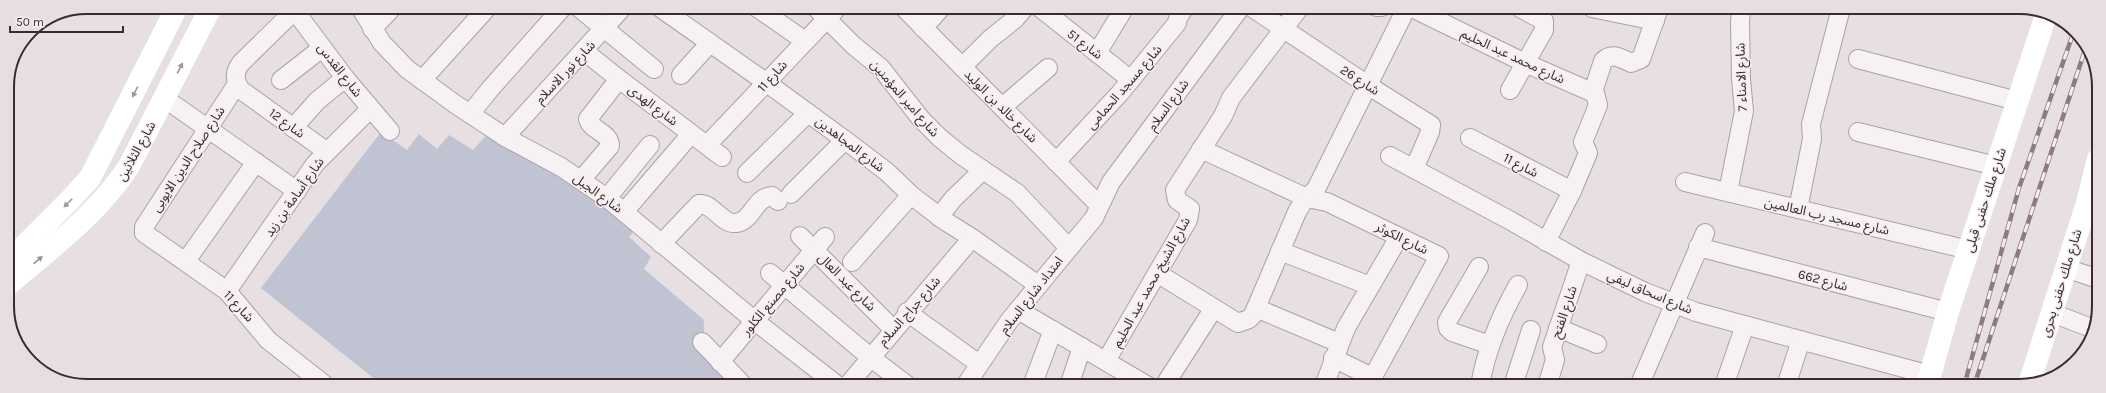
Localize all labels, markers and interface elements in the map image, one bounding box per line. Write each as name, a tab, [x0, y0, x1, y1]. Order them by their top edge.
scale bar	[10, 8, 123, 34]
text: 50 m	[16, 15, 44, 29]
street label: شارع محمد عبد الحليم	[1457, 25, 1567, 89]
street label: شارع 51	[1063, 26, 1106, 64]
street label: شارع نور الاسلام	[532, 37, 600, 109]
street label: شارع القدس	[312, 40, 366, 102]
street label: شارع مسجد الحمامى	[1083, 42, 1167, 134]
street label: شارع الامناء 7	[1732, 42, 1753, 112]
street label: شارع امير المؤمنين	[865, 56, 943, 142]
street label: شارع 11	[754, 57, 792, 97]
one-way arrow	[177, 62, 183, 74]
street label: شارع 26	[1336, 62, 1382, 101]
street label: شارع خالد بن الوليد	[959, 66, 1041, 148]
street label: شارع السلام	[1144, 76, 1194, 135]
street label: شارع الهدى	[623, 81, 681, 131]
one-way arrow	[131, 86, 138, 98]
street label: شارع صلاح الدين الايوبى	[148, 103, 230, 216]
street label: شارع 12	[265, 105, 308, 143]
street label: شارع المجاهدين	[811, 113, 887, 177]
street label: شارع الثلاثين	[113, 119, 161, 185]
street label: شارع ملك حفنى قبلى	[1961, 146, 2012, 255]
street label: شارع 11	[1500, 150, 1541, 183]
street label: شارع أسامة بن زيد	[261, 154, 329, 241]
street label: شارع الجبل	[569, 170, 626, 218]
street label: شارع مسجد رب العالمين	[1762, 194, 1891, 241]
one-way arrow	[63, 198, 73, 208]
street label: شارع الشيخ محمد عبد الحليم	[1109, 214, 1196, 351]
street label: شارع الكوثر	[1371, 218, 1431, 260]
street label: شارع ملك حفنى بحرى	[2037, 227, 2087, 340]
street label: شارع عبد العال	[813, 250, 879, 316]
street label: امتداد شارع السلام	[996, 253, 1068, 339]
one-way arrow	[33, 255, 43, 264]
street label: شارع مصنع الكلور	[738, 260, 810, 341]
street label: شارع 662	[1796, 266, 1850, 297]
street label: شارع اسحاق ليفي	[1604, 267, 1695, 319]
street label: شارع جراج السلام	[875, 273, 945, 351]
street label: شارع الفتح	[1548, 284, 1583, 341]
street label: شارع 11	[219, 287, 257, 327]

